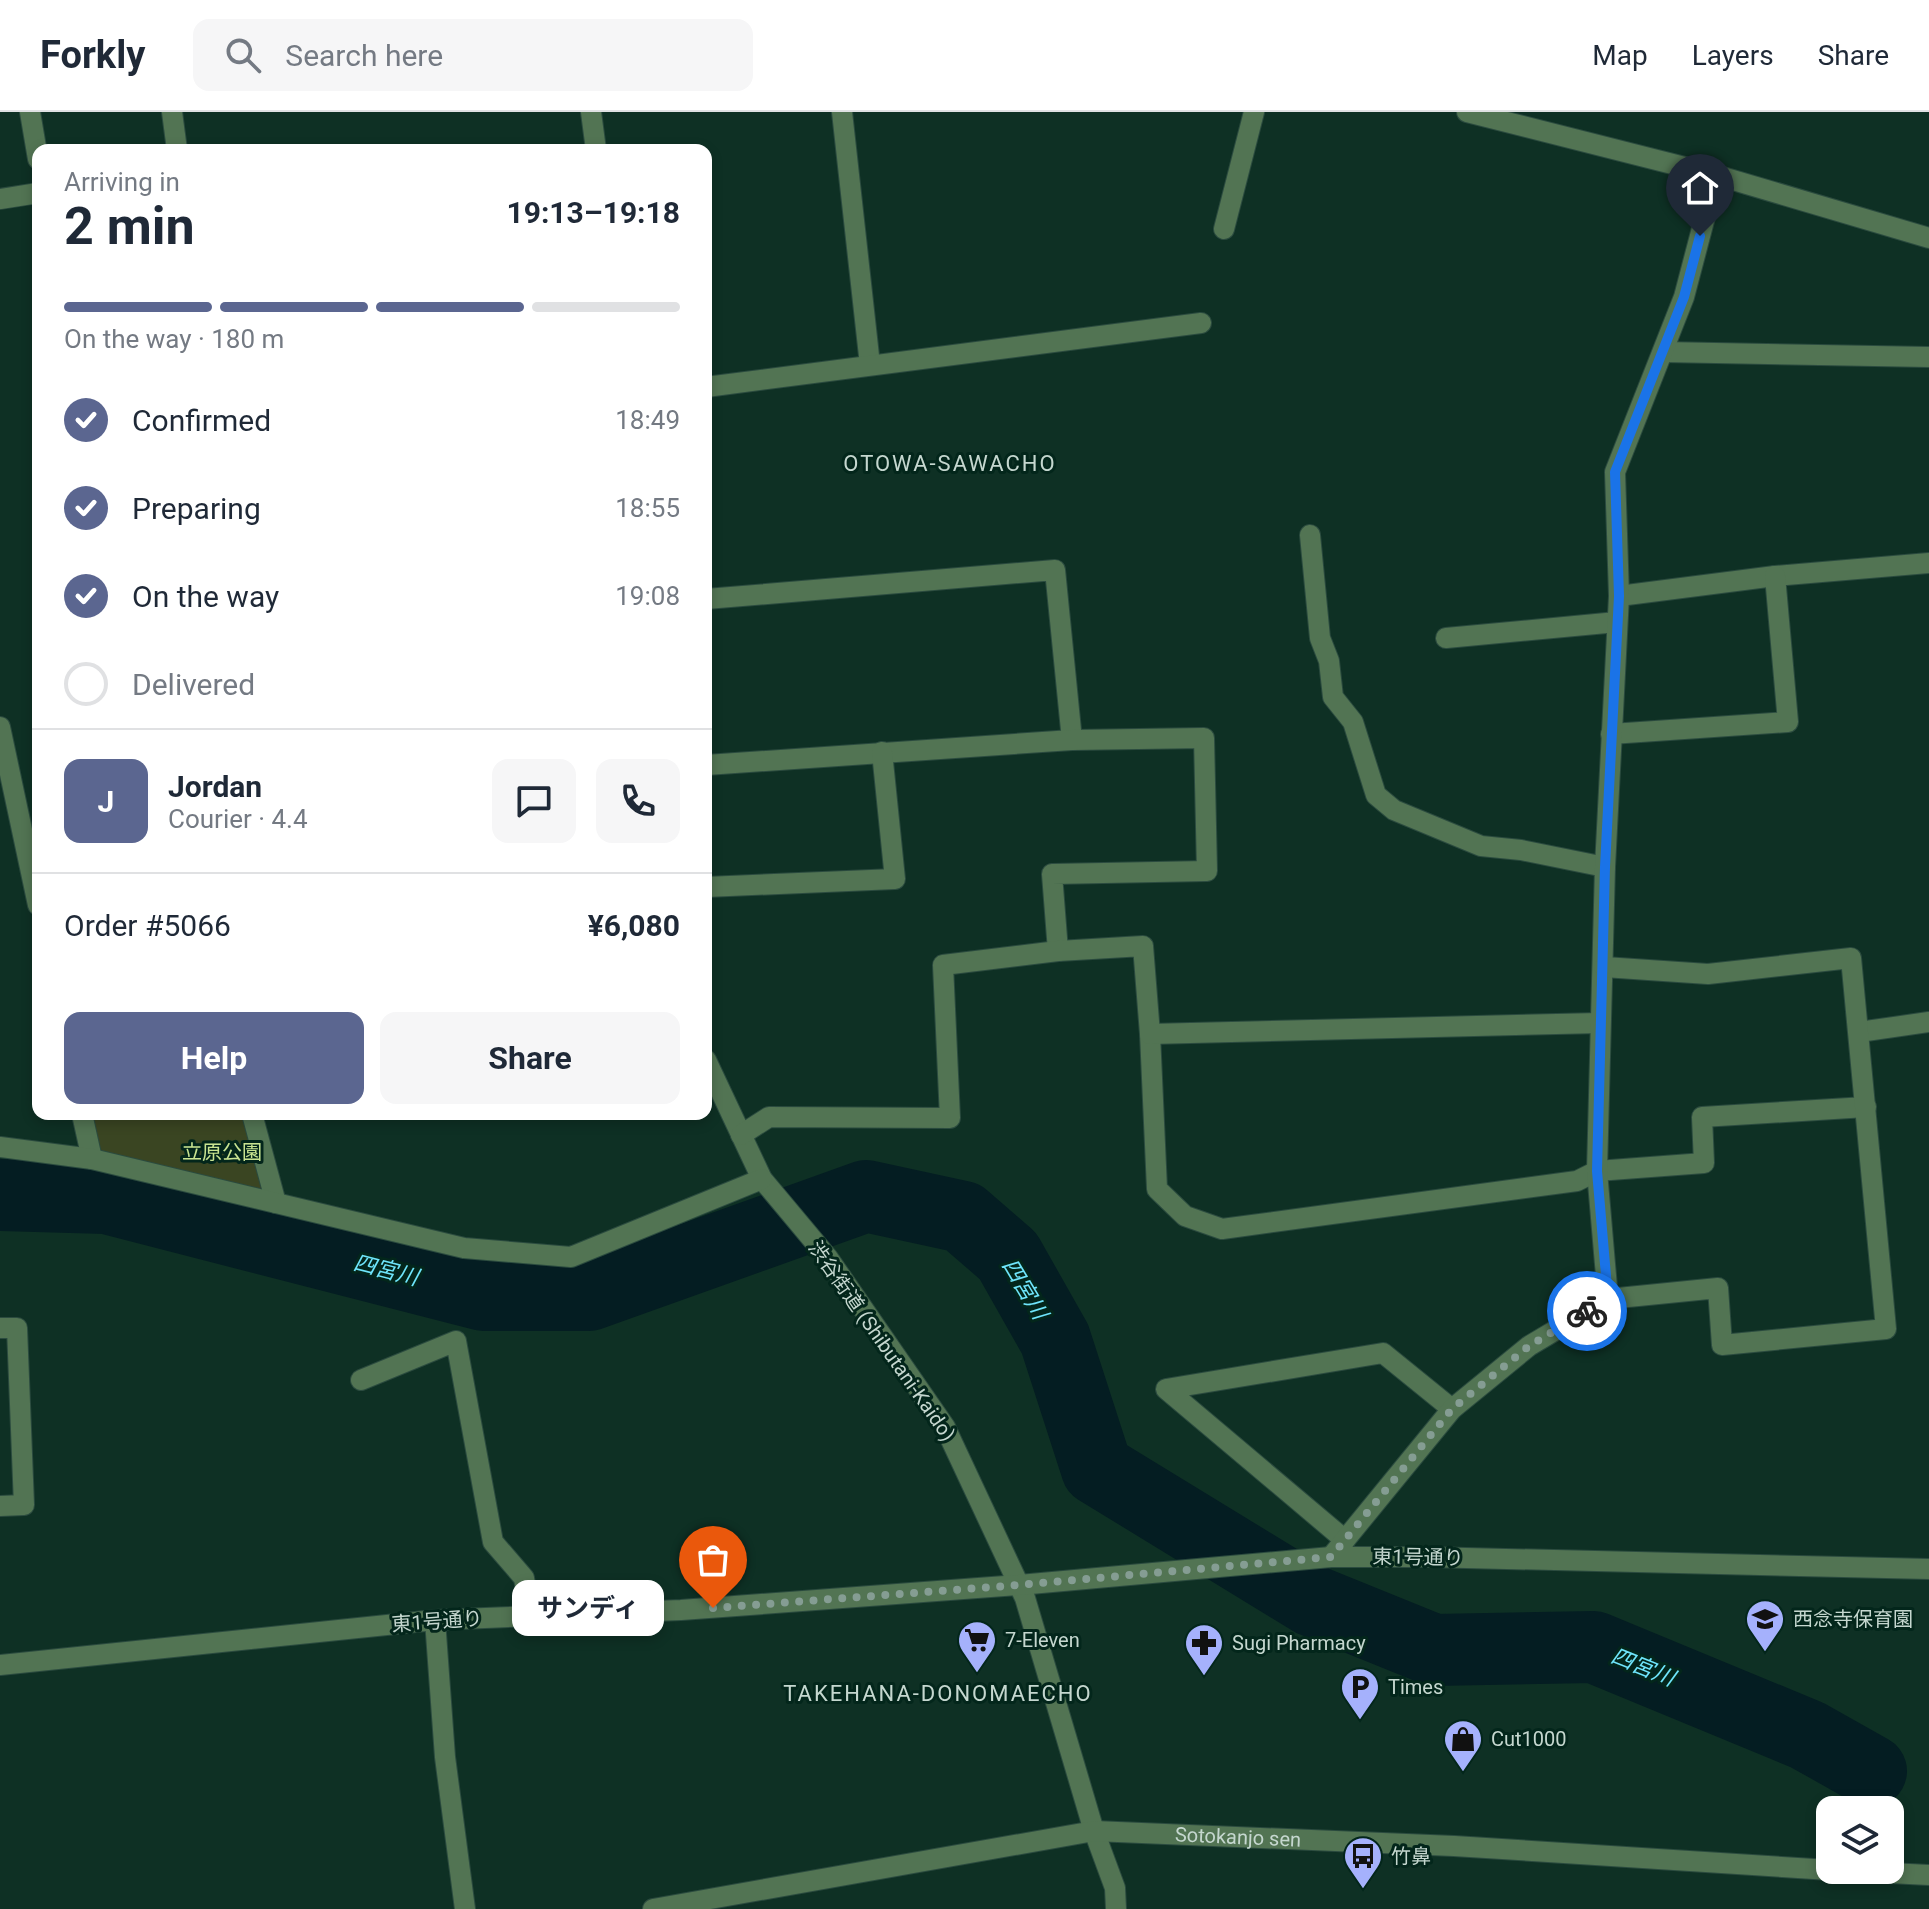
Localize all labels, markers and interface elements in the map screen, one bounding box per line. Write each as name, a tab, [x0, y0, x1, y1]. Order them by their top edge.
search box	[193, 19, 753, 91]
text: Forkly	[40, 33, 145, 77]
icon: search	[221, 33, 265, 77]
text: Search here	[285, 38, 443, 73]
text: Map	[1592, 39, 1648, 72]
text: Layers	[1692, 39, 1774, 72]
text: Share	[1818, 39, 1889, 72]
pin	[1666, 154, 1734, 236]
icon: home	[1678, 166, 1722, 210]
text: Arriving in	[64, 167, 180, 197]
text: 19:13–19:18	[506, 195, 680, 230]
text: 2 min	[64, 196, 195, 257]
text: On the way · 180 m	[64, 324, 284, 354]
icon: check	[64, 398, 108, 442]
text: Confirmed	[132, 403, 271, 438]
text: 18:49	[615, 405, 680, 435]
district label: OTOWA-SAWACHO	[843, 451, 1057, 476]
icon: check	[64, 486, 108, 530]
text: Preparing	[132, 491, 261, 526]
text: 18:55	[615, 493, 680, 523]
icon: check	[64, 574, 108, 618]
text: On the way	[132, 579, 279, 614]
text: 19:08	[615, 581, 680, 611]
text: Delivered	[132, 667, 255, 702]
button: chat	[492, 759, 576, 843]
button: phone	[596, 759, 680, 843]
text: Jordan	[168, 769, 262, 804]
text: J	[98, 784, 114, 819]
text: Courier · 4.4	[168, 804, 308, 834]
text: Order #5066	[64, 908, 231, 943]
text: ¥6,080	[588, 908, 680, 943]
button: Help	[64, 1012, 364, 1104]
button: Share	[380, 1012, 680, 1104]
park label: 立原公園	[182, 1140, 262, 1164]
street label: 渋谷街道 (Shibutani-Kaido)	[804, 1236, 960, 1446]
water label: 四宮川	[351, 1250, 423, 1291]
water label: 四宮川	[997, 1254, 1054, 1325]
courier	[1547, 1271, 1627, 1351]
icon: bike	[1565, 1289, 1609, 1333]
pin	[679, 1526, 747, 1608]
icon: bag	[691, 1538, 735, 1582]
street label: 東1号通り	[1372, 1544, 1464, 1570]
callout: サンディ	[513, 1580, 665, 1636]
text: サンディ	[537, 1593, 639, 1623]
school or university icon: 西念寺保育園	[1744, 1598, 1786, 1653]
street label: 東1号通り	[391, 1606, 483, 1636]
place label: 西念寺保育園	[1793, 1607, 1913, 1631]
supermarket icon: 7-Eleven	[956, 1619, 998, 1674]
pharmacy icon: Sugi Pharmacy	[1183, 1622, 1225, 1677]
place label: 7-Eleven	[1005, 1628, 1080, 1652]
place label: Sugi Pharmacy	[1232, 1631, 1366, 1655]
water label: 四宮川	[1608, 1643, 1680, 1692]
parking icon: Times	[1339, 1666, 1381, 1721]
place label: Times	[1388, 1675, 1443, 1699]
district label: TAKEHANA-DONOMAECHO	[783, 1681, 1093, 1706]
shop icon: Cut1000	[1442, 1718, 1484, 1773]
place label: Cut1000	[1491, 1727, 1567, 1751]
map controls	[1816, 1796, 1904, 1884]
button: layers	[1816, 1796, 1904, 1884]
street label: Sotokanjo sen	[1174, 1822, 1302, 1852]
bus stop icon: 竹鼻	[1342, 1835, 1384, 1890]
place label: 竹鼻	[1391, 1844, 1431, 1868]

